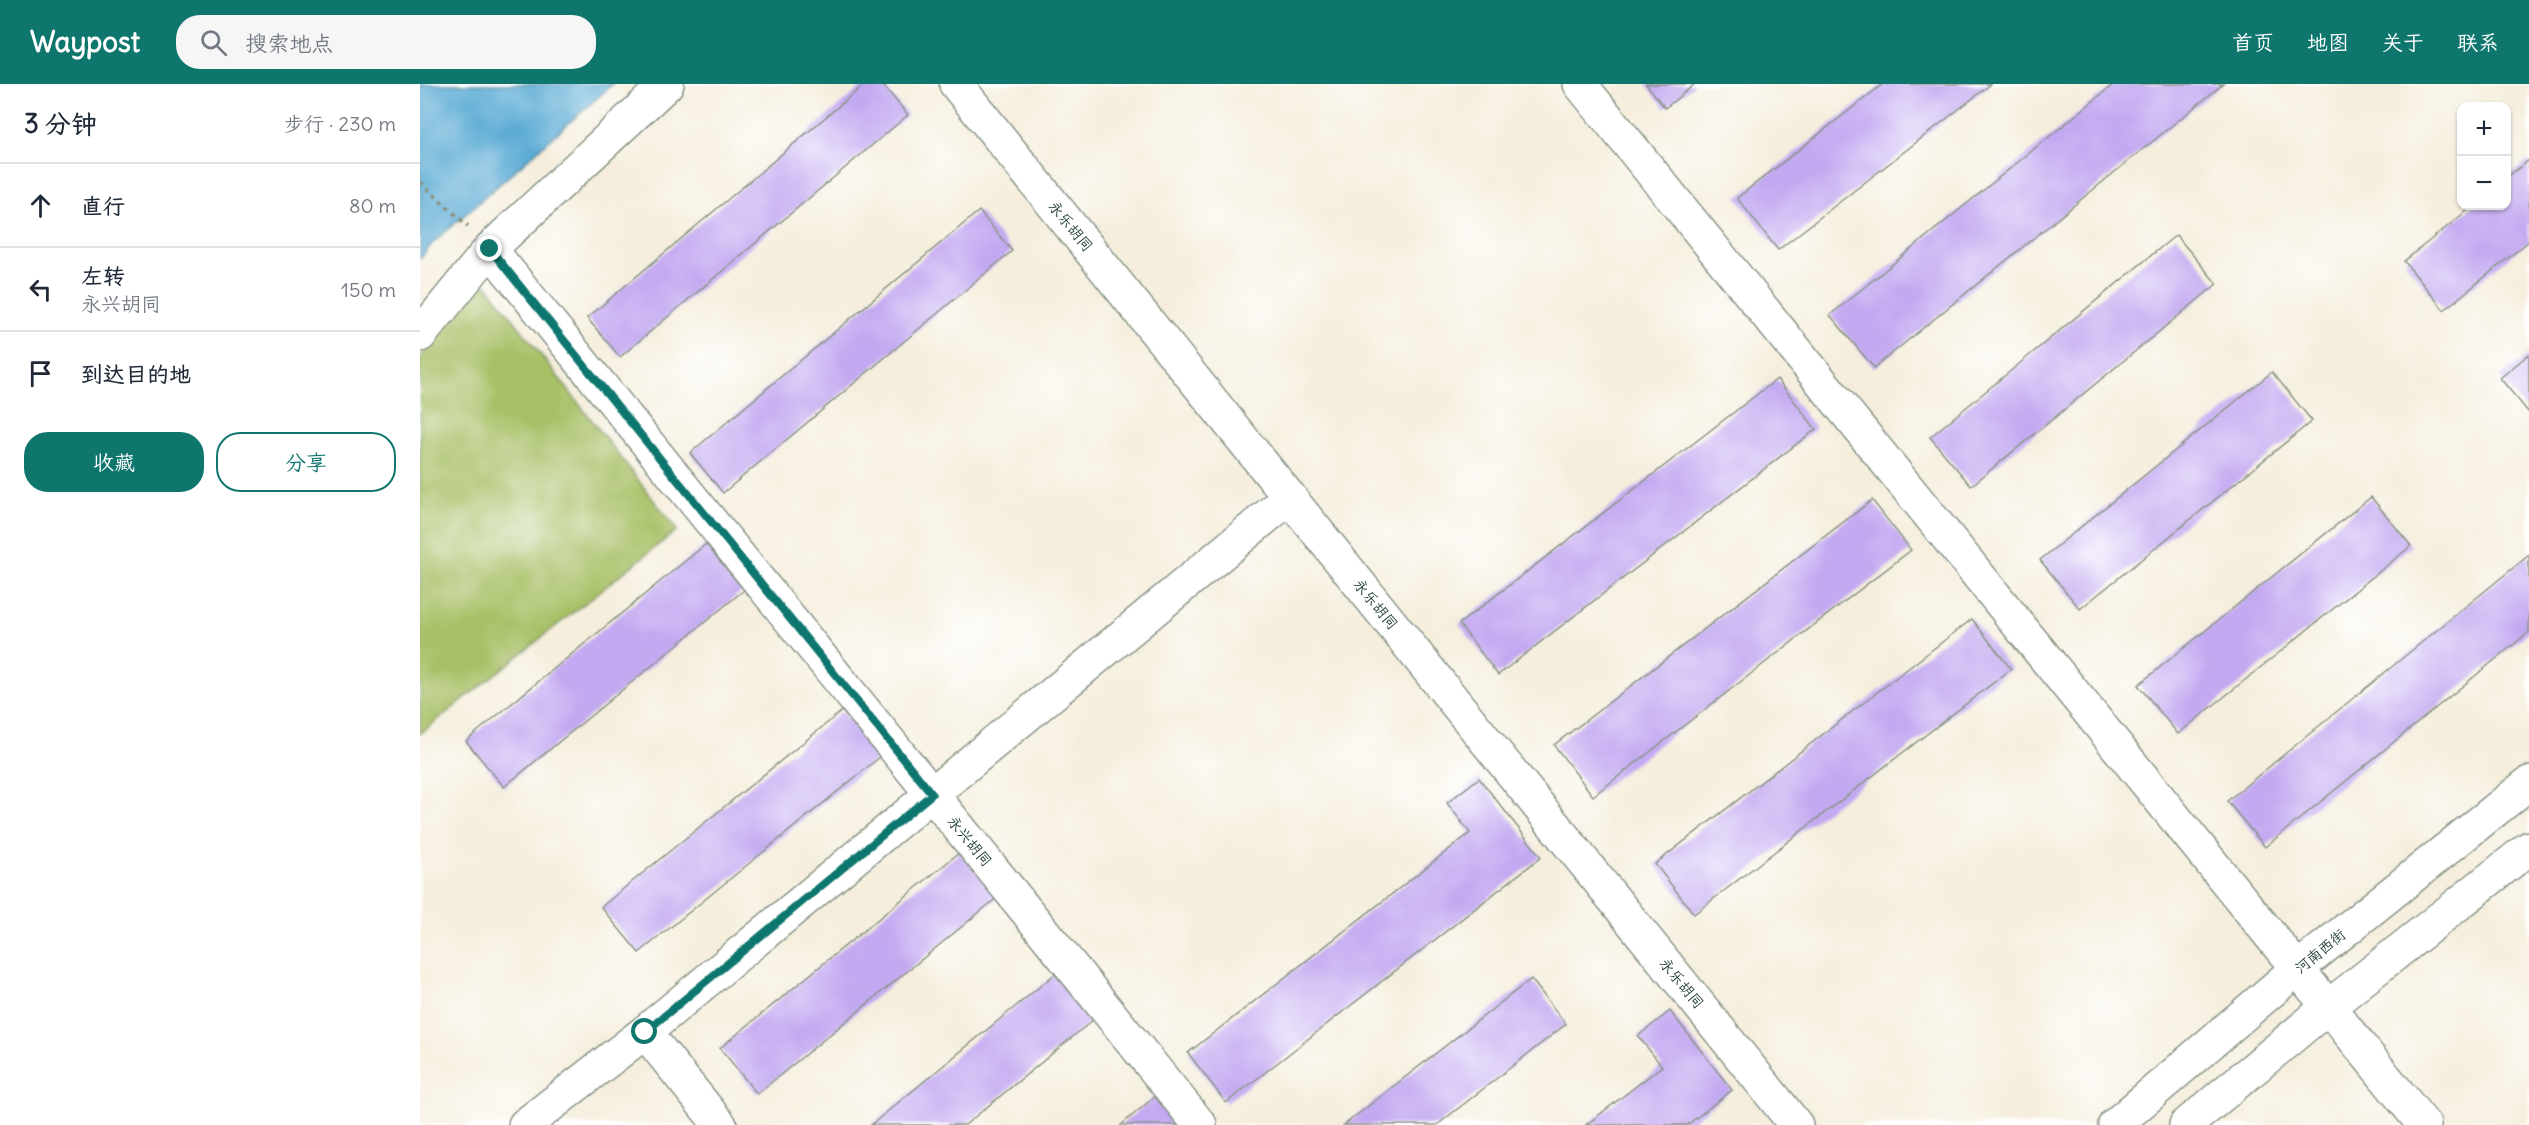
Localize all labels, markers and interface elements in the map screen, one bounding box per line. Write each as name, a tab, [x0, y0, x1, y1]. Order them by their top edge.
search box	[176, 15, 596, 69]
text: Waypost	[30, 24, 140, 60]
icon: search	[197, 26, 230, 59]
text: 搜索地点	[245, 29, 333, 57]
text: 首页	[2232, 29, 2274, 56]
text: 地图	[2307, 29, 2349, 56]
text: 关于	[2382, 29, 2424, 56]
text: 联系	[2457, 29, 2499, 56]
map controls	[2457, 102, 2511, 210]
button: +	[2457, 102, 2511, 156]
text: 3 分钟	[24, 107, 97, 140]
text: 步行 · 230 m	[284, 111, 396, 136]
button: −	[2457, 156, 2511, 210]
icon: ahead	[24, 189, 57, 222]
text: 直行	[81, 192, 125, 220]
text: 80 m	[349, 193, 396, 218]
street label: 永乐胡同	[1045, 197, 1097, 255]
route end	[476, 235, 502, 261]
text: 左转	[81, 262, 125, 290]
icon: left	[24, 273, 57, 306]
text: 150 m	[341, 277, 396, 302]
text: 永兴胡同	[81, 291, 161, 316]
icon: arrive	[24, 357, 57, 390]
text: 到达目的地	[81, 360, 191, 388]
button: 收藏	[24, 432, 204, 492]
button: 分享	[216, 432, 396, 492]
street label: 永乐胡同	[1350, 575, 1402, 633]
street label: 永兴胡同	[944, 812, 996, 870]
street label: 河南西街	[2291, 925, 2349, 977]
street label: 永乐胡同	[1656, 954, 1708, 1012]
route start	[631, 1018, 657, 1044]

